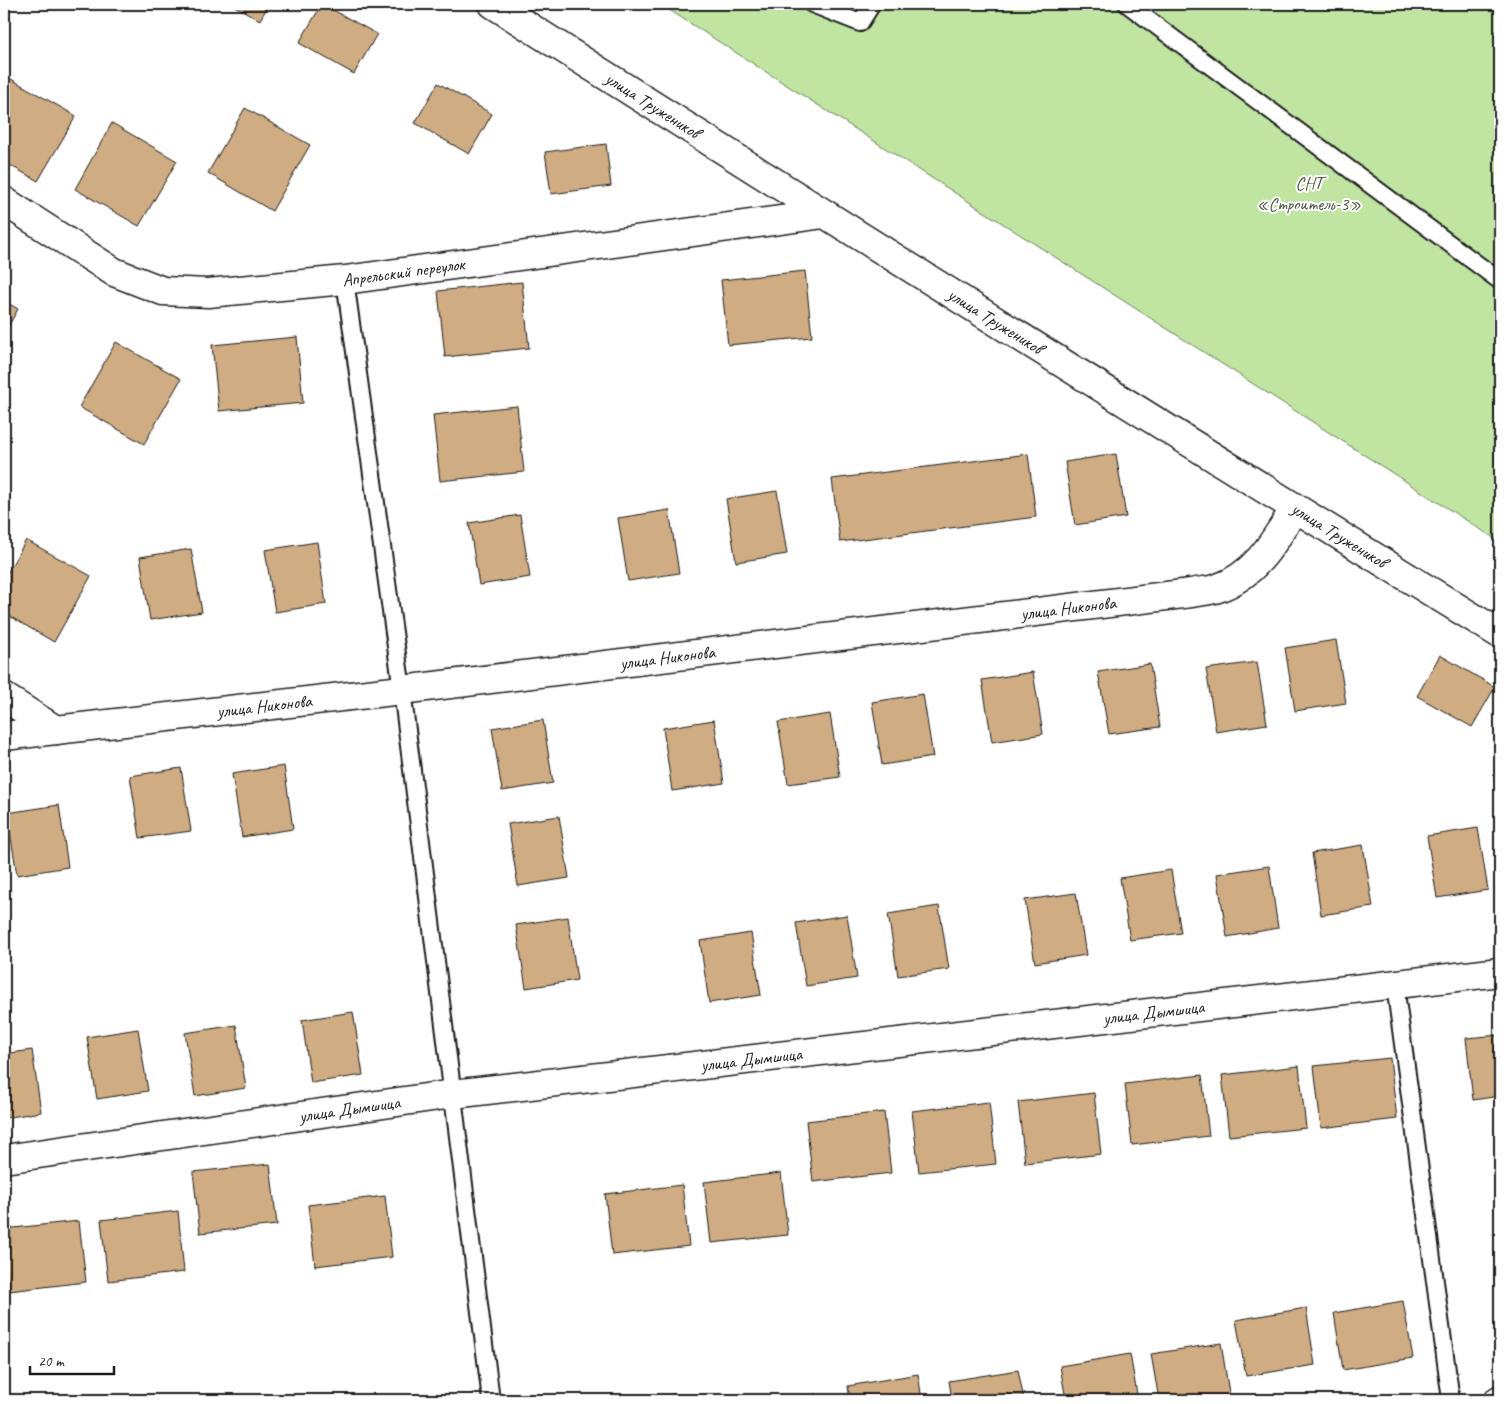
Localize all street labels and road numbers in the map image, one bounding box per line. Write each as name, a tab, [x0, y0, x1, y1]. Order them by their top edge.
street label: улица Тружеников	[600, 67, 708, 146]
street label: Апрельский переулок	[341, 252, 468, 291]
street label: улица Тружеников	[943, 283, 1051, 361]
street label: улица Тружеников	[1287, 497, 1395, 575]
street label: улица Никонова	[1019, 591, 1118, 625]
street label: улица Никонова	[618, 640, 717, 674]
street label: улица Никонова	[215, 689, 314, 722]
street label: улица Дымшица	[1101, 995, 1207, 1029]
street label: улица Дымшица	[699, 1042, 805, 1076]
street label: улица Дымшица	[297, 1091, 403, 1127]

